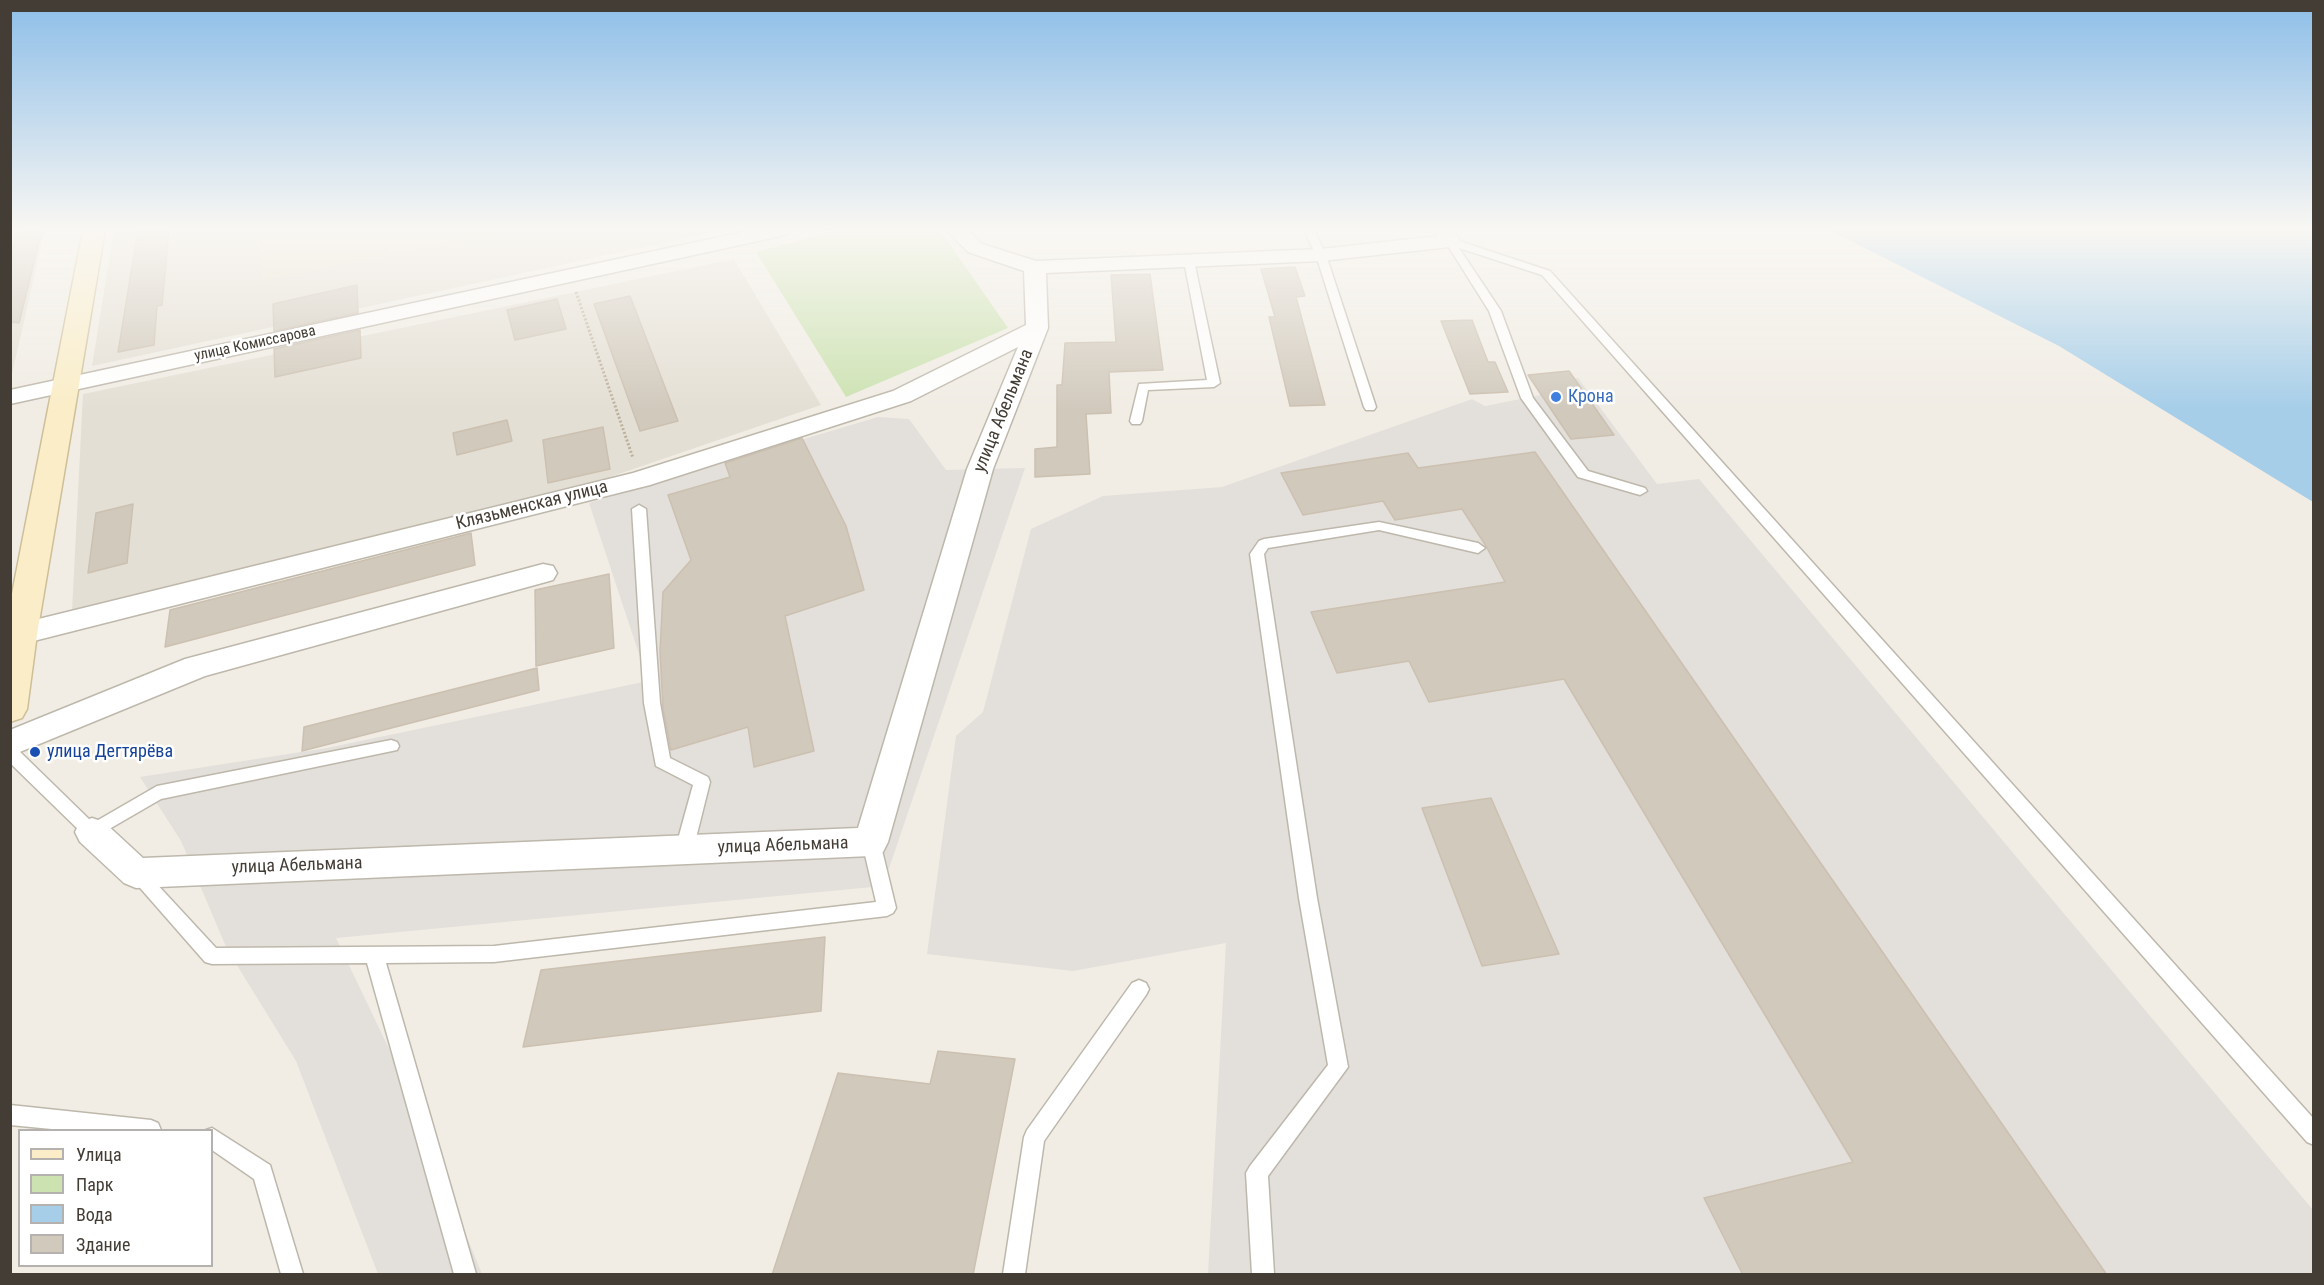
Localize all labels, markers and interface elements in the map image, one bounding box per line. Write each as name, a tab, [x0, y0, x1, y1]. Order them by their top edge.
street label: улица Комиссарова	[193, 322, 317, 366]
street label: улица Абельмана	[969, 346, 1039, 476]
place label: Крона	[1568, 386, 1614, 408]
marker: Крона	[1549, 390, 1563, 404]
street label: Клязьменская улица	[454, 477, 610, 535]
place label: улица Дегтярёва	[47, 741, 173, 763]
marker: улица Дегтярёва	[28, 745, 42, 759]
street label: улица Абельмана	[717, 833, 849, 859]
street label: улица Абельмана	[231, 853, 363, 879]
legend	[18, 1129, 213, 1267]
text: Улица	[76, 1144, 122, 1165]
text: Парк	[76, 1174, 113, 1195]
text: Вода	[76, 1204, 113, 1225]
text: Здание	[76, 1234, 130, 1255]

